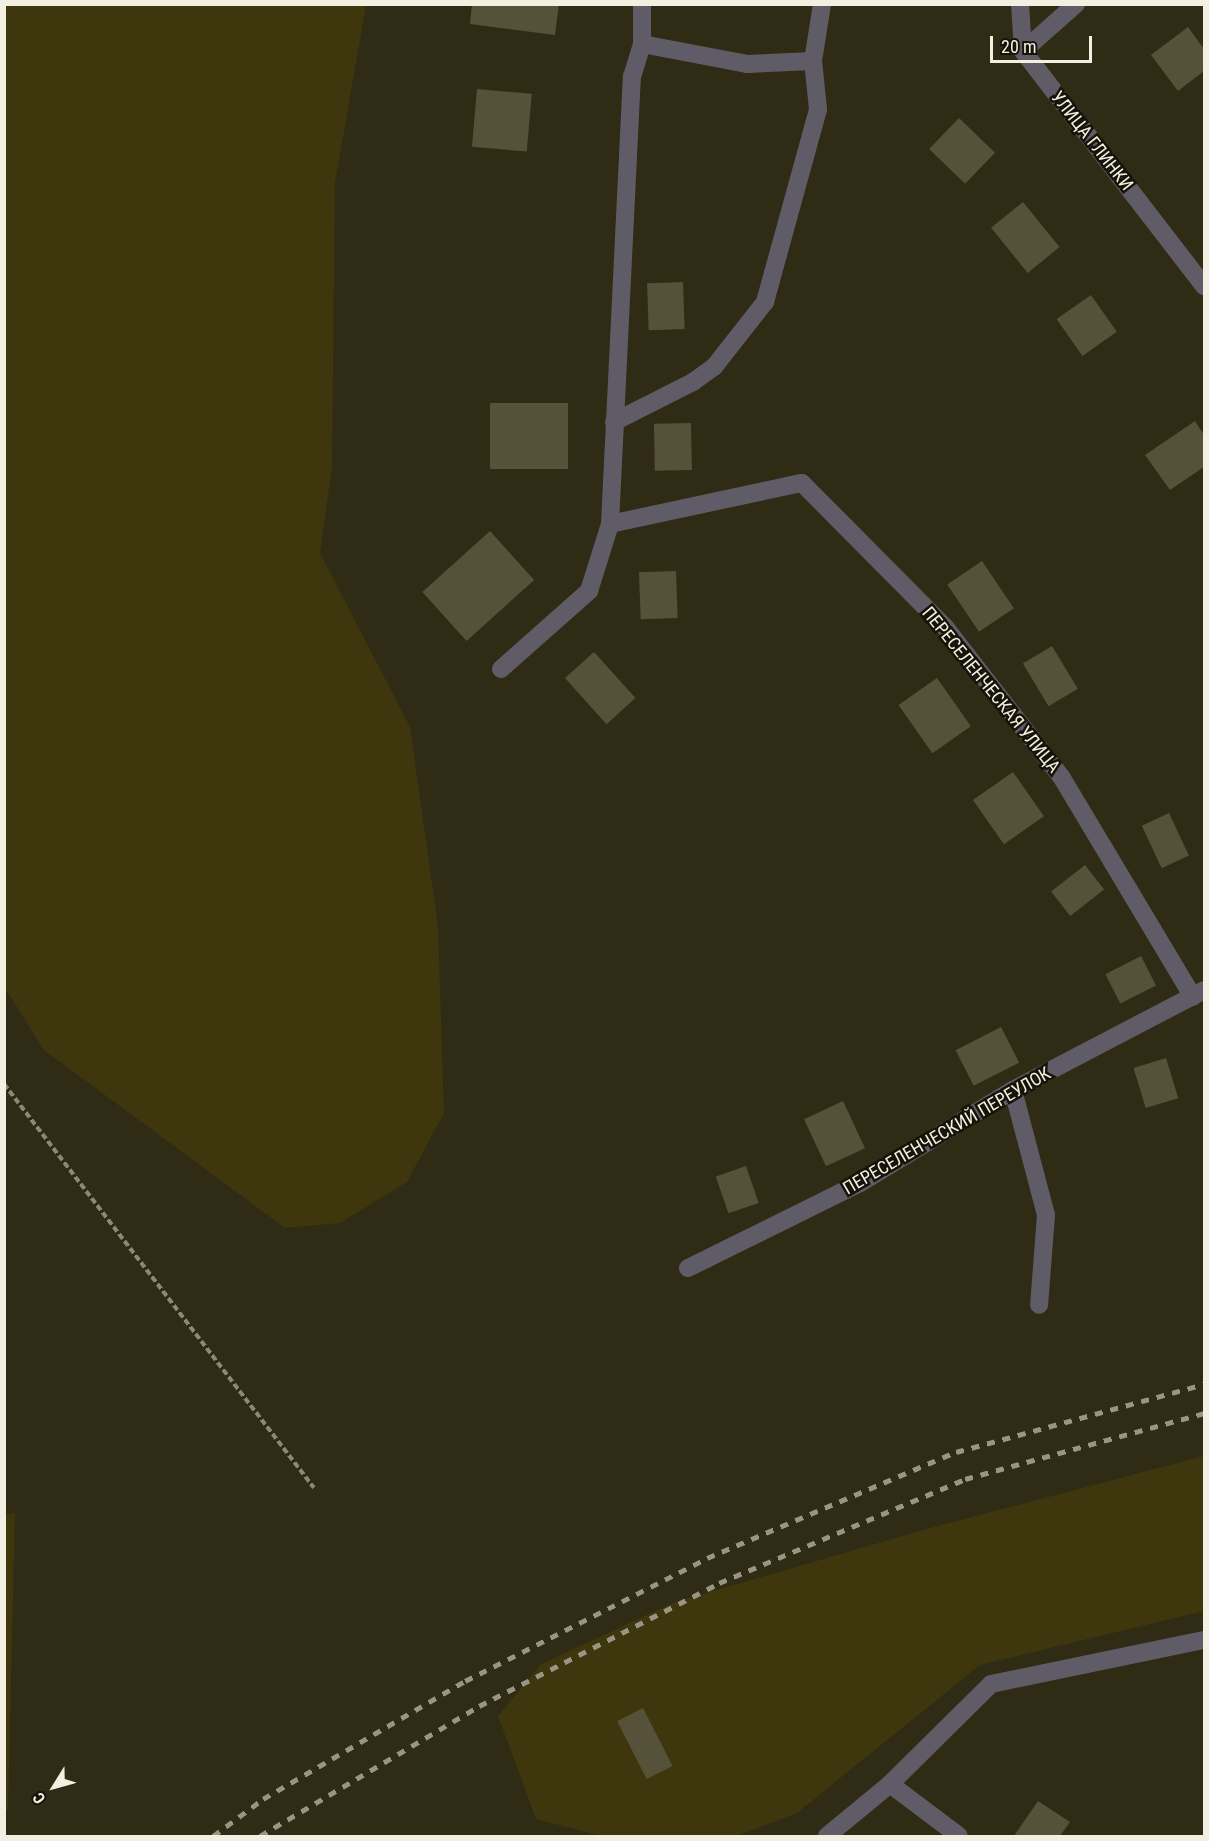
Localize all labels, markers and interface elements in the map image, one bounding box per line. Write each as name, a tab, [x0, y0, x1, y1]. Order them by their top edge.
scale bar	[993, 24, 1095, 62]
text: 20 m	[1001, 36, 1036, 57]
street label: УЛИЦА ГЛИНКИ	[1046, 87, 1138, 195]
street label: ПЕРЕСЕЛЕНЧЕСКАЯ УЛИЦА	[917, 603, 1065, 777]
street label: ПЕРЕСЕЛЕНЧЕСКИЙ ПЕРЕУЛОК	[839, 1063, 1055, 1199]
north arrow	[24, 1757, 84, 1817]
text: С	[29, 1789, 50, 1807]

